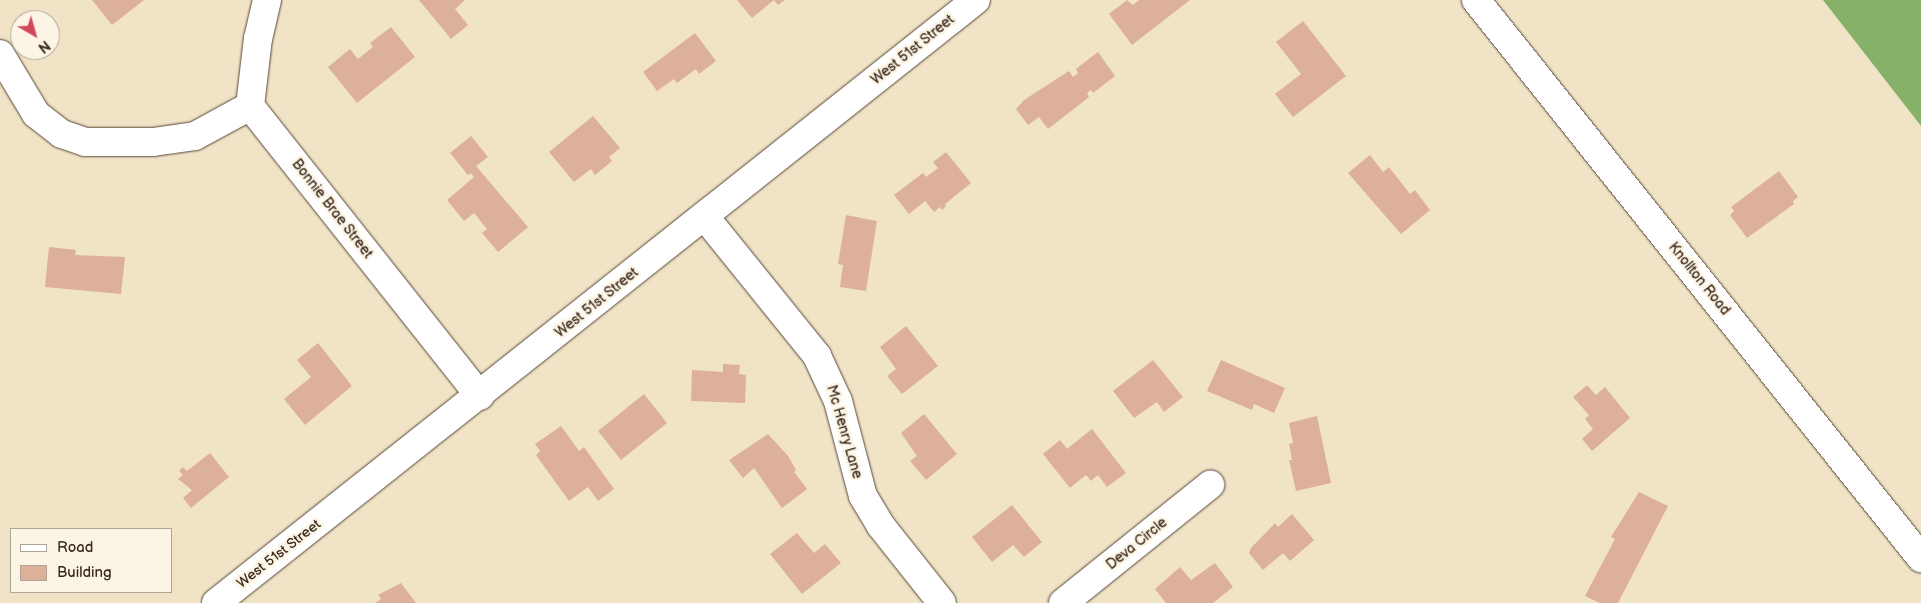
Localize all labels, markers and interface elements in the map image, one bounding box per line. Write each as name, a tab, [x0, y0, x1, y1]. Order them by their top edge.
north arrow	[10, 10, 60, 60]
street label: West 51st Street	[868, 11, 958, 89]
text: N	[35, 36, 53, 56]
street label: Bonnie Brae Street	[288, 156, 376, 262]
street label: Knollton Road	[1665, 239, 1733, 319]
street label: West 51st Street	[552, 264, 642, 342]
street label: Mc Henry Lane	[823, 383, 865, 481]
street label: Deva Circle	[1103, 514, 1171, 574]
street label: West 51st Street	[234, 516, 324, 592]
legend	[10, 528, 172, 593]
text: Road	[57, 538, 93, 557]
text: Building	[57, 563, 112, 582]

